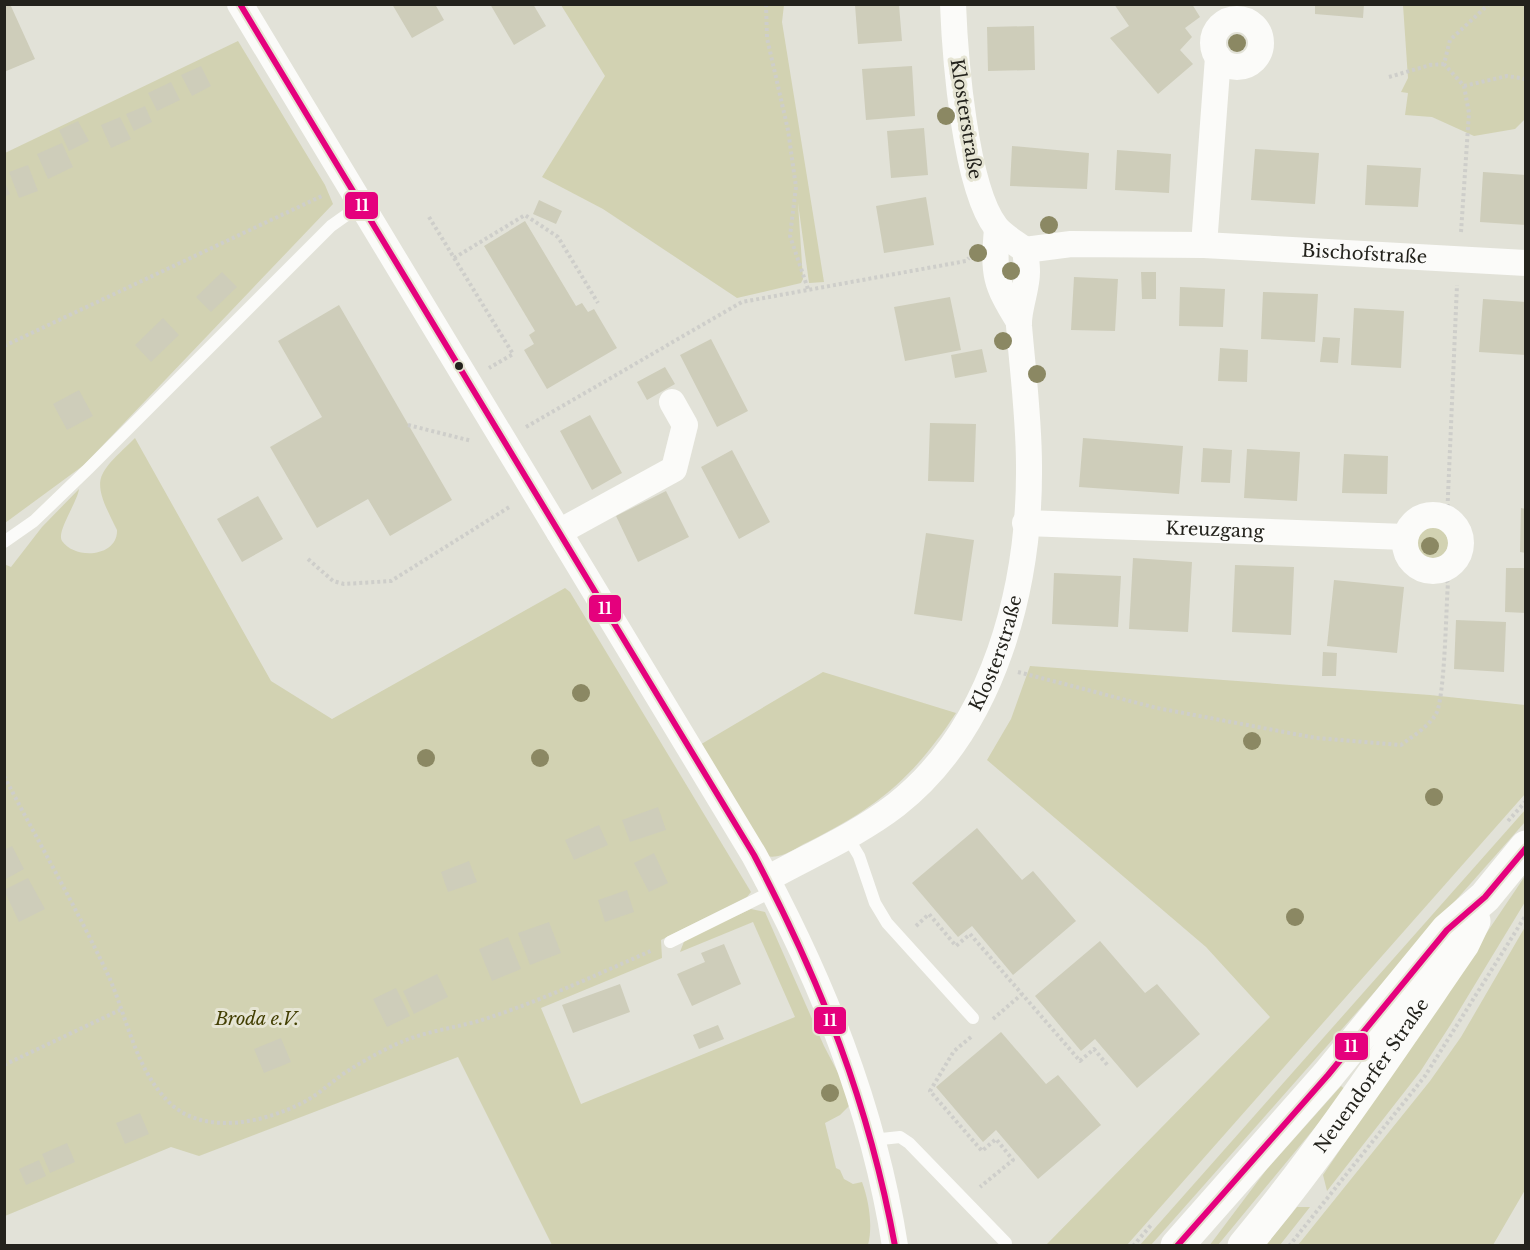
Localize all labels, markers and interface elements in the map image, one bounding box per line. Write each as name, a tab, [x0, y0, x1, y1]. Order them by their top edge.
street label: Klosterstraße	[946, 57, 986, 181]
line badge: 11	[344, 191, 379, 220]
text: 11	[355, 195, 369, 215]
street label: Bischofstraße	[1301, 239, 1428, 268]
unlabelled marker	[453, 360, 465, 372]
street label: Kreuzgang	[1165, 517, 1265, 543]
street label: Klosterstraße	[965, 593, 1026, 715]
line badge: 11	[588, 594, 622, 623]
text: 11	[598, 598, 612, 618]
street label: Neuendorfer Straße	[1310, 994, 1433, 1157]
line badge: 11	[813, 1006, 847, 1035]
park label: Broda e.V.	[214, 1008, 300, 1030]
text: 11	[823, 1010, 837, 1030]
line badge: 11	[1334, 1032, 1369, 1061]
text: 11	[1344, 1036, 1358, 1056]

